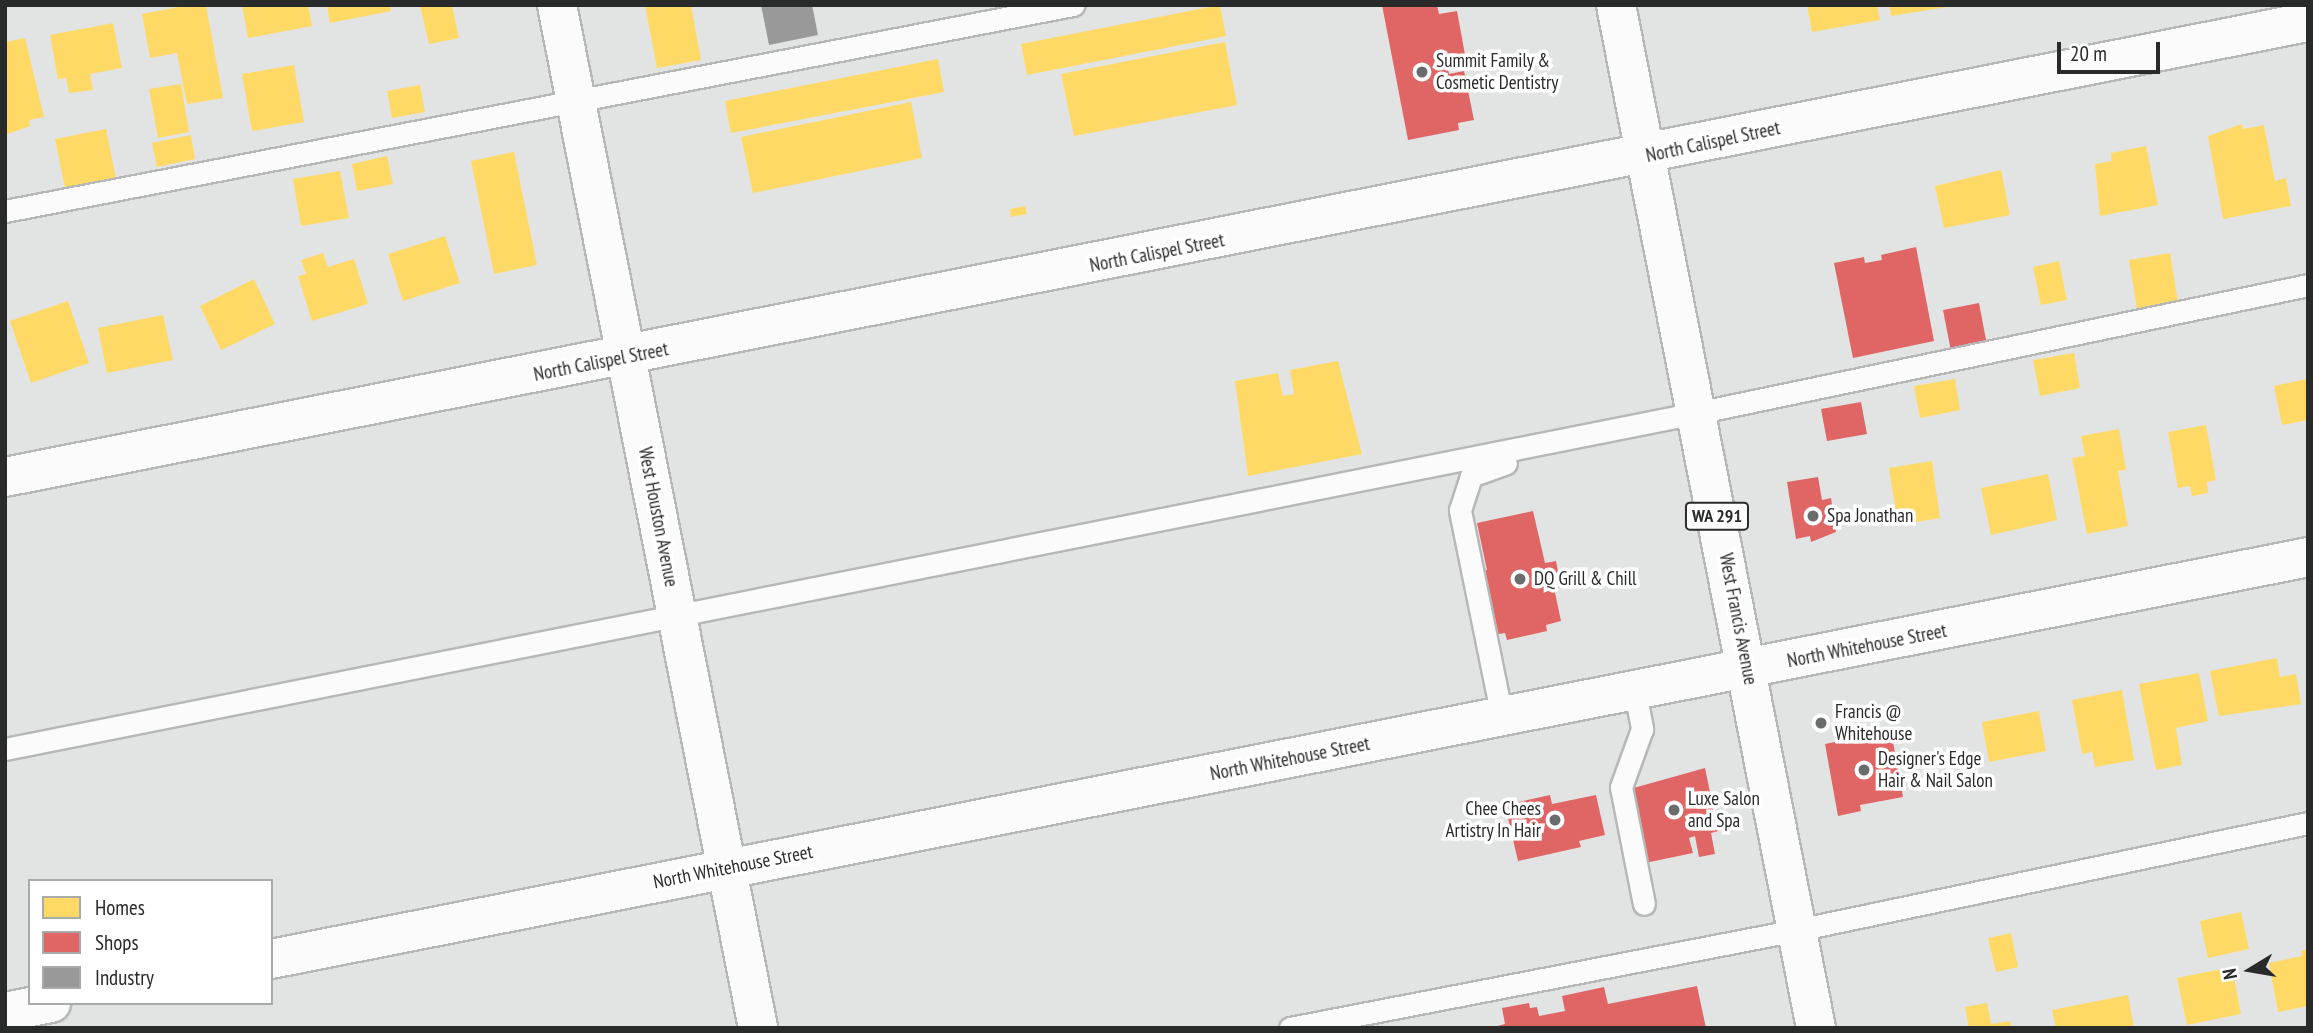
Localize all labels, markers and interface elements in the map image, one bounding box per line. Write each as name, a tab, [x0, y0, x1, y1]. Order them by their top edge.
scale bar	[2061, 28, 2164, 72]
text: 20 m	[2070, 40, 2107, 67]
place label: Summit Family & Cosmetic Dentistry	[1436, 50, 1559, 94]
marker: Summit Family & Cosmetic Dentistry	[1414, 64, 1430, 80]
street label: North Calispel Street	[1644, 117, 1782, 167]
street label: North Calispel Street	[1088, 229, 1226, 277]
street label: North Calispel Street	[532, 338, 670, 386]
street label: West Houston Avenue	[633, 445, 683, 589]
road number: WA 291	[1684, 502, 1750, 530]
place label: Spa Jonathan	[1827, 505, 1913, 527]
marker: Spa Jonathan	[1805, 508, 1821, 524]
street label: West Francis Avenue	[1714, 551, 1762, 687]
place label: DQ Grill & Chill	[1534, 568, 1637, 590]
marker: DQ Grill & Chill	[1512, 571, 1528, 587]
street label: North Whitehouse Street	[1785, 619, 1949, 673]
place label: Francis @ Whitehouse	[1835, 701, 1912, 745]
marker: Francis @ Whitehouse	[1813, 715, 1829, 731]
street label: North Whitehouse Street	[1208, 732, 1372, 786]
place label: Designer's Edge Hair & Nail Salon	[1878, 748, 1993, 792]
marker: Designer's Edge Hair & Nail Salon	[1856, 762, 1872, 778]
place label: Luxe Salon and Spa	[1688, 788, 1760, 832]
place label: Chee Chees Artistry In Hair	[1445, 798, 1541, 842]
marker: Luxe Salon and Spa	[1666, 802, 1682, 818]
marker: Chee Chees Artistry In Hair	[1547, 812, 1563, 828]
street label: North Whitehouse Street	[651, 840, 815, 894]
legend	[28, 879, 273, 1005]
text: Homes	[95, 894, 145, 921]
text: Shops	[95, 929, 139, 956]
north arrow	[2215, 935, 2285, 1005]
text: Industry	[95, 964, 154, 991]
text: N	[2217, 967, 2242, 981]

